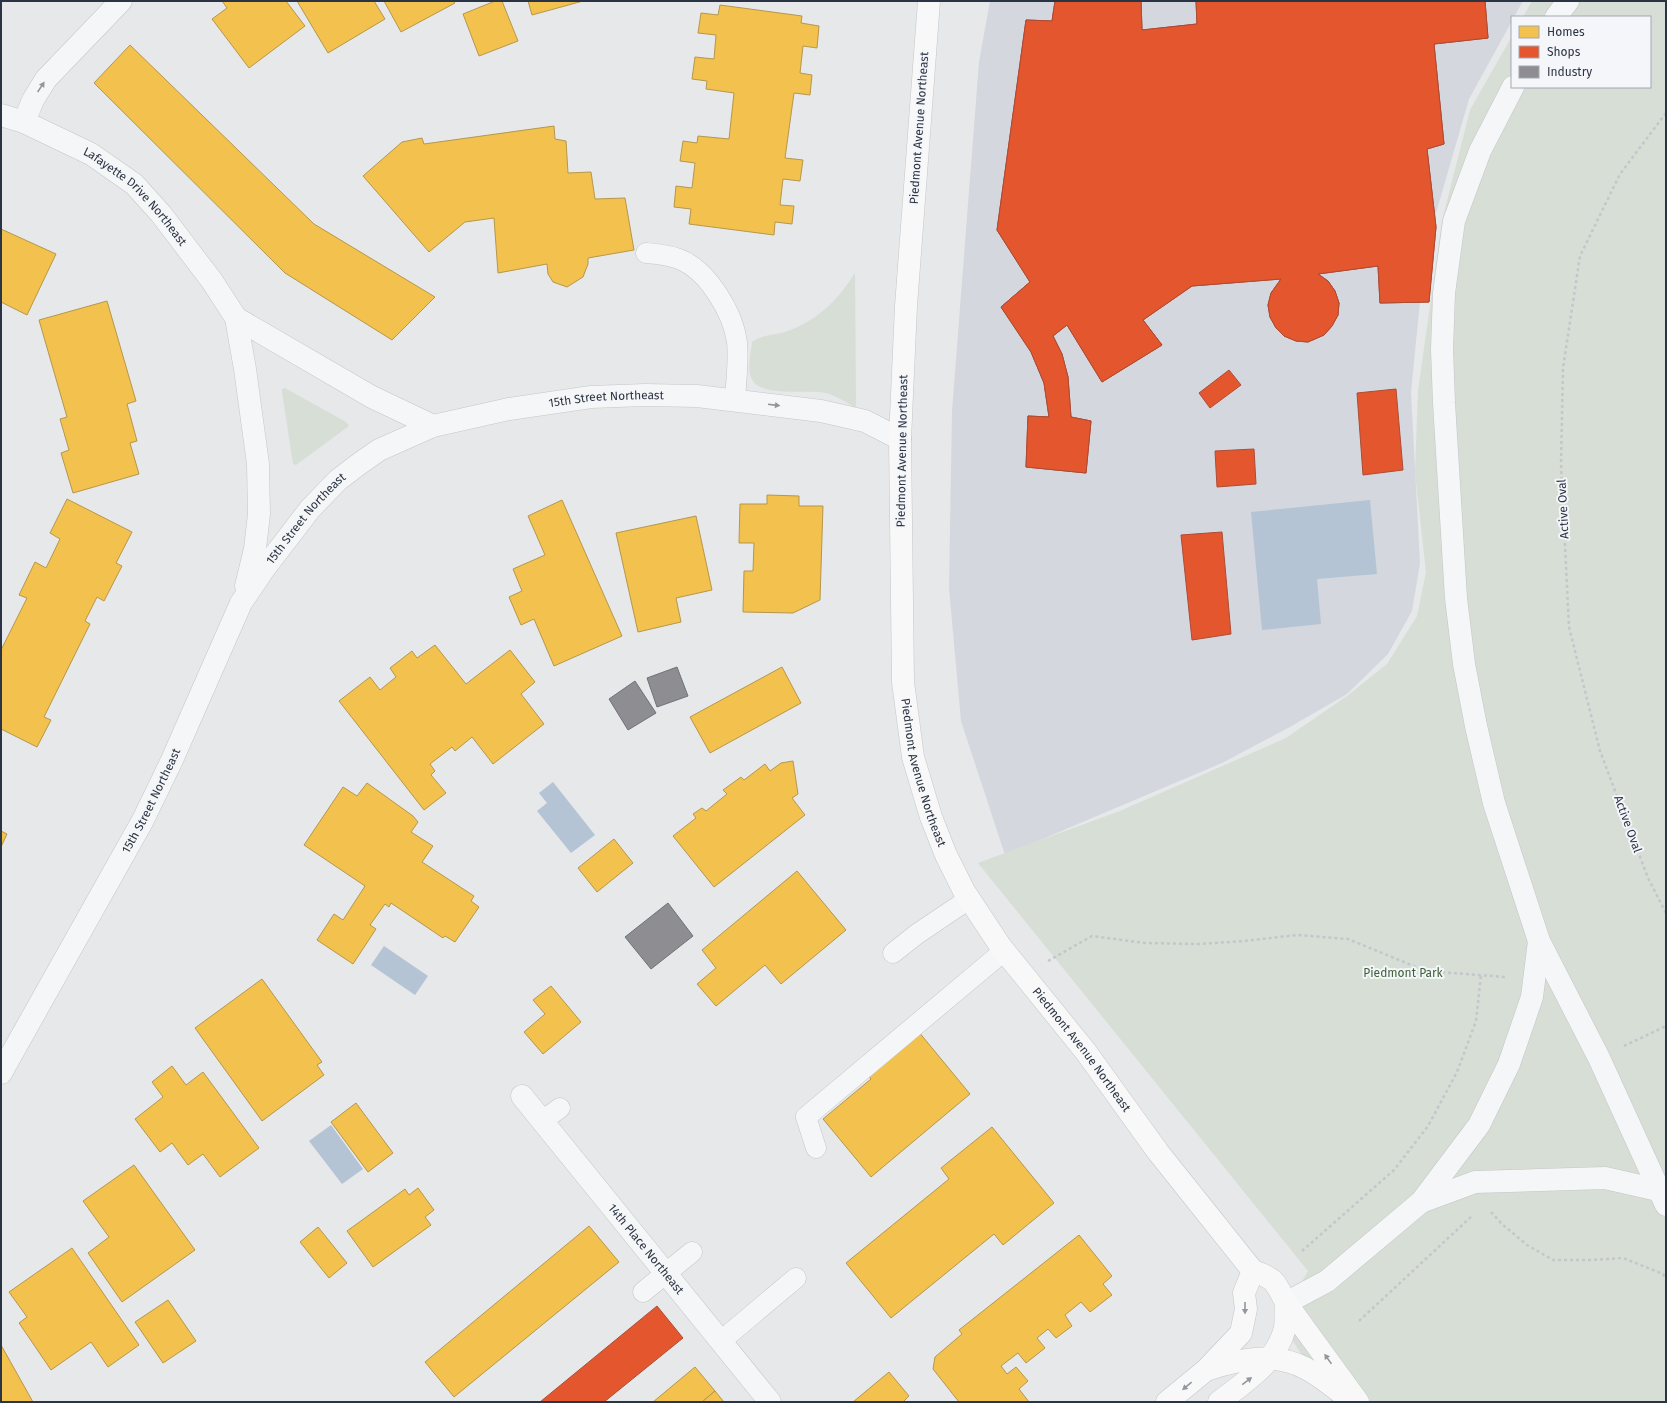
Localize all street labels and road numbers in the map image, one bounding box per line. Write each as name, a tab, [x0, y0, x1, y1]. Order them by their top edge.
street label: Piedmont Avenue Northeast	[907, 51, 931, 205]
street label: Lafayette Drive Northeast	[81, 144, 190, 249]
street label: Piedmont Avenue Northeast	[894, 374, 910, 528]
street label: 15th Street Northeast	[548, 388, 665, 410]
street label: 15th Street Northeast	[263, 469, 349, 567]
street label: Active Oval	[1554, 478, 1572, 539]
street label: Piedmont Avenue Northeast	[898, 697, 949, 849]
street label: 15th Street Northeast	[119, 746, 184, 856]
street label: Active Oval	[1611, 793, 1645, 855]
street label: Piedmont Avenue Northeast	[1029, 984, 1134, 1115]
street label: 14th Place Northeast	[605, 1201, 687, 1298]

